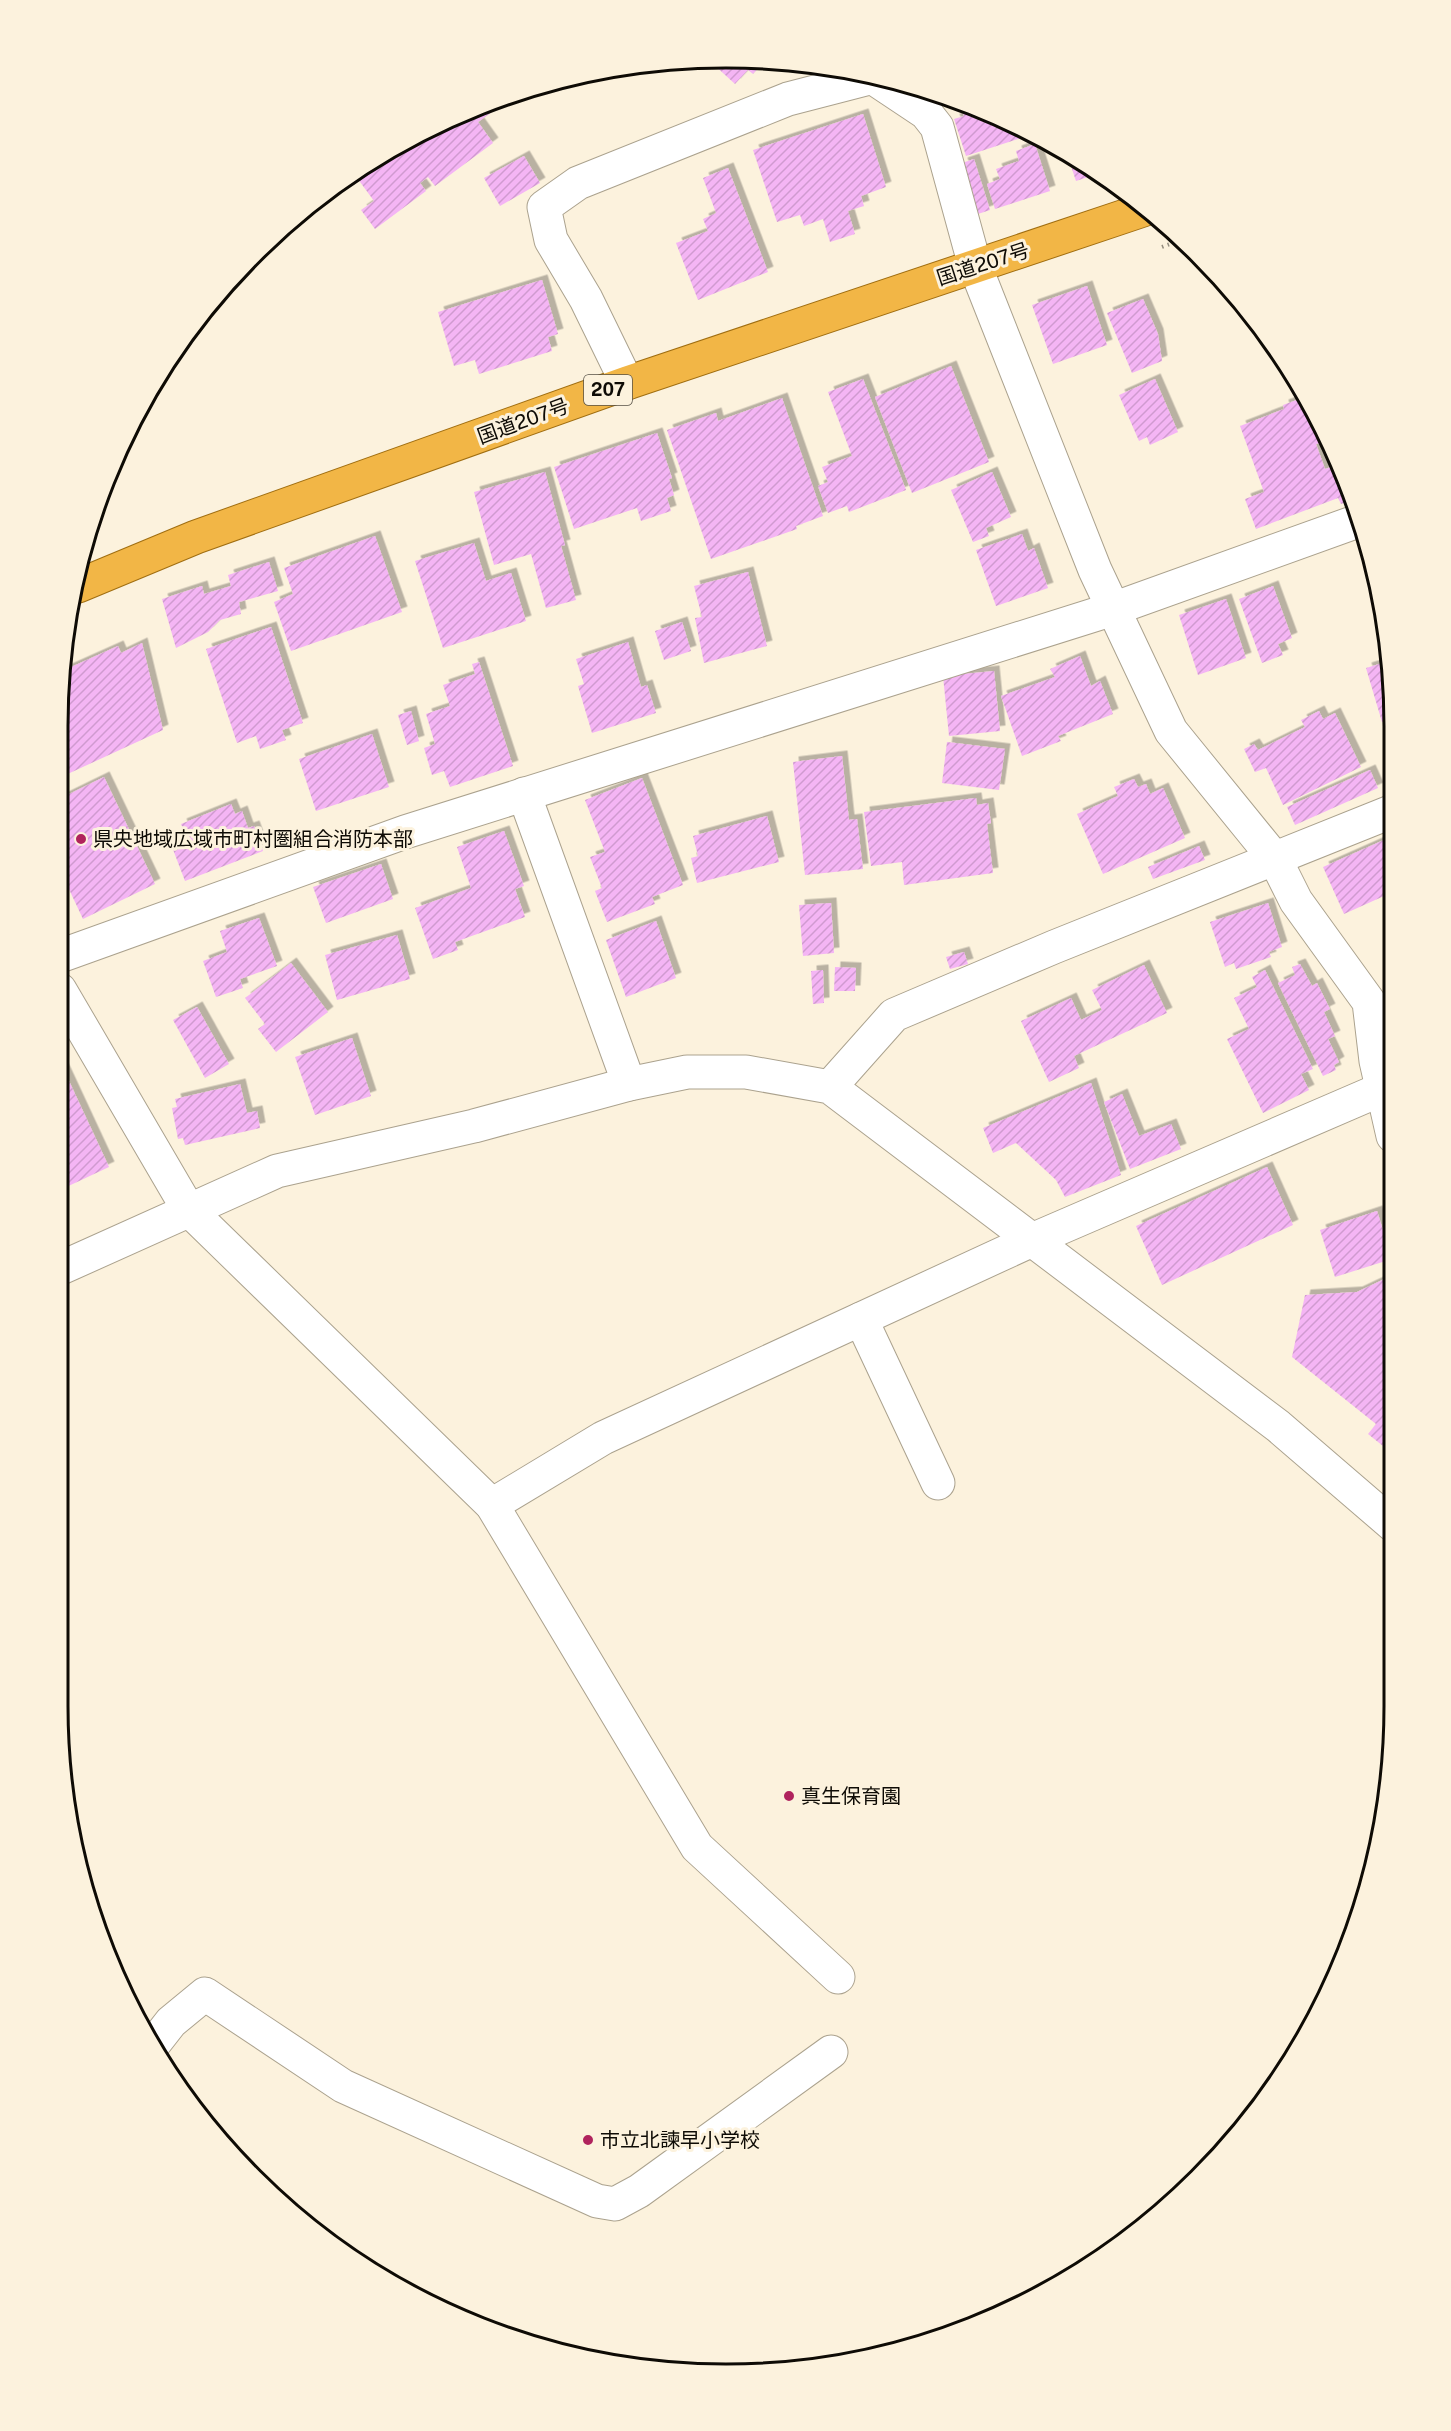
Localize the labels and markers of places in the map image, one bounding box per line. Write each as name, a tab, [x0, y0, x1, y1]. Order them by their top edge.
place label: 県央地域広域市町村圏組合消防本部	[93, 827, 413, 851]
marker: 県央地域広域市町村圏組合消防本部	[74, 832, 88, 846]
place label: 真生保育園	[801, 1784, 901, 1808]
marker: 真生保育園	[782, 1789, 796, 1803]
place label: 市立北諫早小学校	[600, 2128, 760, 2152]
marker: 市立北諫早小学校	[581, 2133, 595, 2147]

